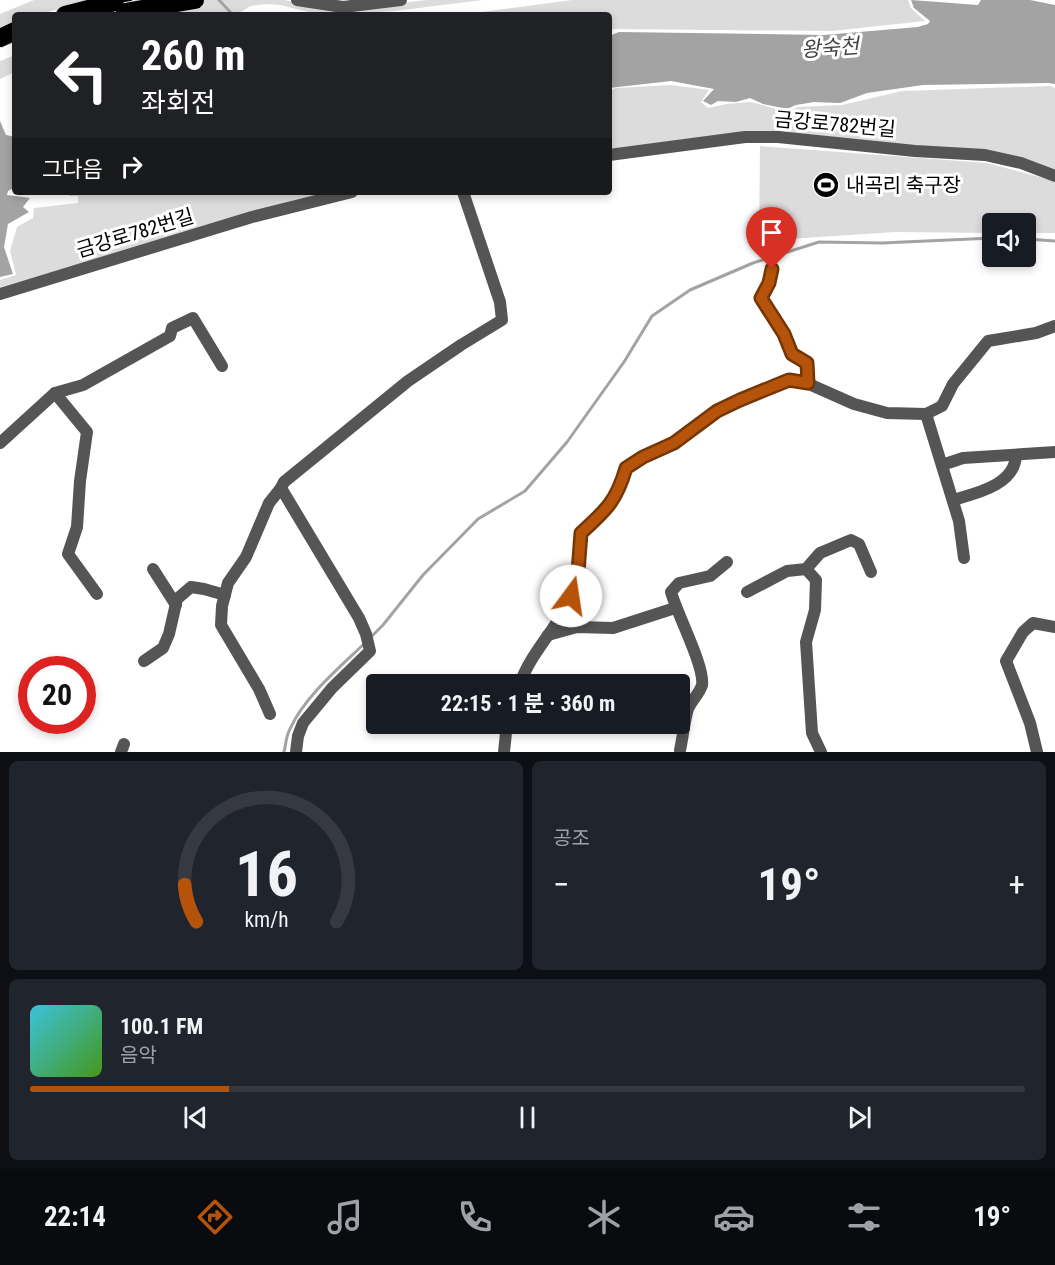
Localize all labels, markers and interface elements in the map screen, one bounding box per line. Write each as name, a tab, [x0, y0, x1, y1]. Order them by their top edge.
text: 260 m	[141, 31, 246, 80]
water label: 왕숙천	[800, 34, 862, 62]
icon: left	[42, 36, 120, 114]
text: 좌회전	[141, 87, 216, 119]
street label: 금강로782번길	[773, 107, 897, 141]
icon: right	[115, 150, 148, 183]
text: 그다음	[42, 157, 103, 182]
sports icon: 내곡리 축구장	[811, 170, 841, 200]
place label: 내곡리 축구장	[846, 173, 961, 197]
street label: 금강로782번길	[73, 204, 197, 262]
pin	[746, 207, 797, 269]
map controls	[982, 213, 1036, 267]
button: sound	[982, 213, 1036, 267]
icon: arrive	[755, 216, 788, 249]
position arrow	[539, 564, 603, 628]
speed limit sign: 20	[18, 656, 96, 734]
text: 22:15 · 1 분 · 360 m	[441, 691, 615, 716]
text: 공조	[553, 826, 590, 850]
text: 16	[234, 838, 298, 911]
text: 19°	[758, 858, 821, 911]
text: −	[553, 865, 570, 904]
text: +	[1009, 865, 1025, 904]
text: km/h	[244, 908, 288, 933]
text: 100.1 FM	[120, 1014, 203, 1039]
text: 음악	[120, 1043, 157, 1067]
icon: previous	[179, 1101, 212, 1134]
icon: pause	[511, 1101, 544, 1134]
icon: next	[843, 1101, 876, 1134]
icon: directions	[194, 1196, 236, 1238]
icon: music	[324, 1196, 366, 1238]
icon: phone	[454, 1196, 496, 1238]
icon: climate	[583, 1196, 625, 1238]
icon: car	[713, 1196, 755, 1238]
icon: filters	[843, 1196, 885, 1238]
text: 22:14	[44, 1201, 106, 1233]
text: 19°	[973, 1201, 1011, 1233]

